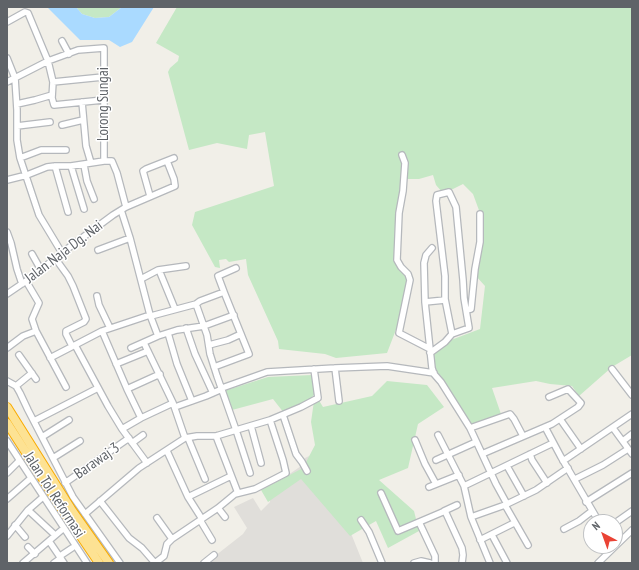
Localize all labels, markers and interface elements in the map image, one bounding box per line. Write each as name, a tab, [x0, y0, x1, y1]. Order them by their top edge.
street label: Lorong Sungai	[95, 67, 113, 141]
street label: Jalan Naja Dg. Nai	[21, 217, 107, 287]
street label: Barawaj 3	[71, 439, 123, 483]
street label: Jalan Tol Reformasi	[20, 449, 88, 541]
north arrow	[583, 514, 623, 554]
text: N	[589, 518, 603, 533]

